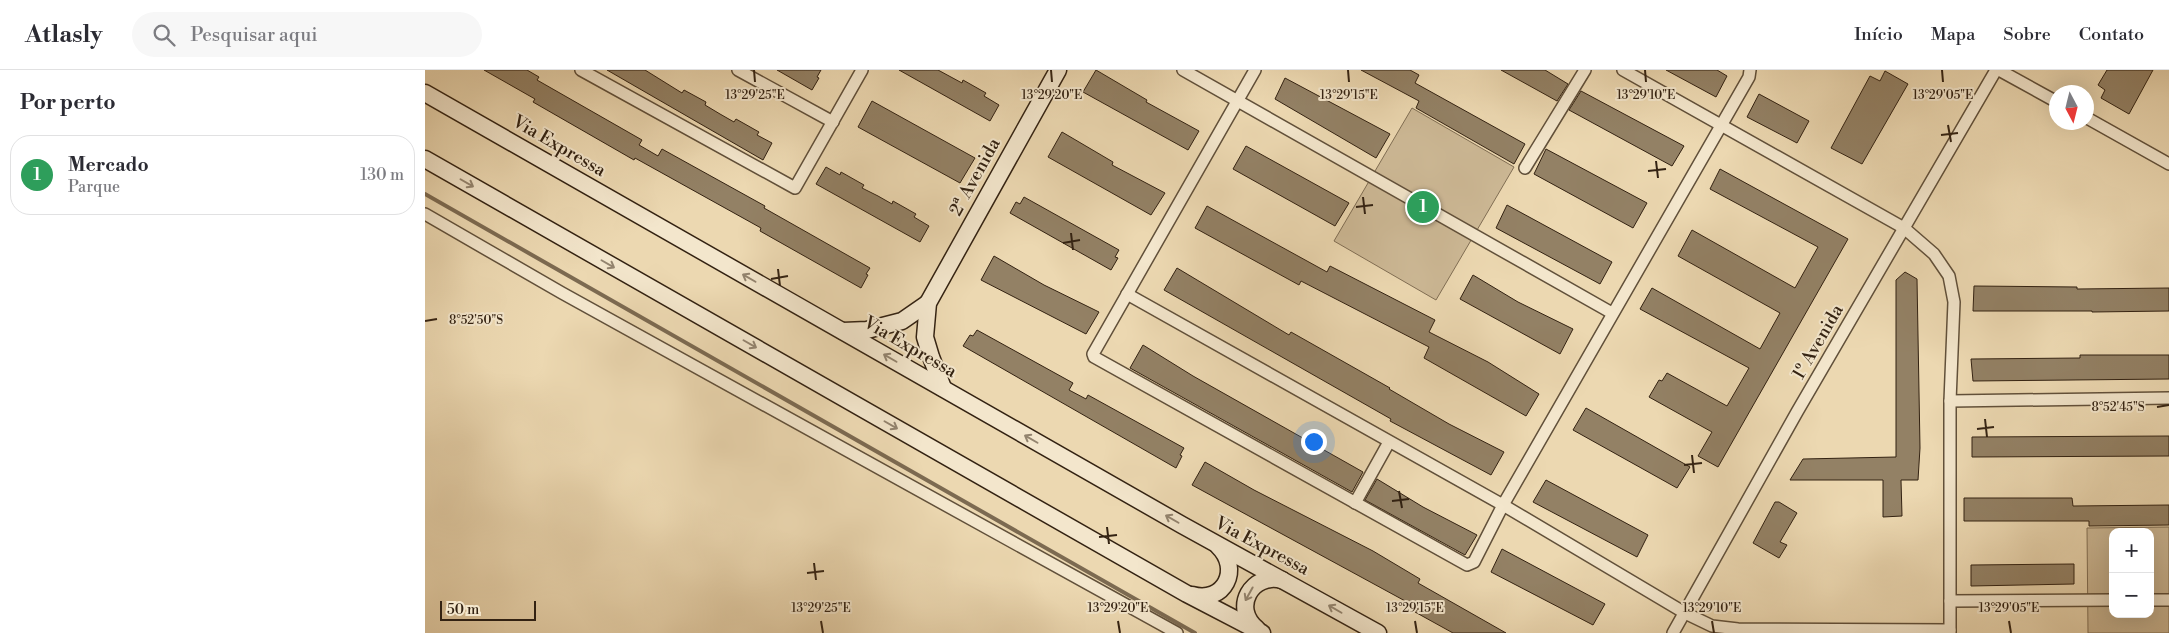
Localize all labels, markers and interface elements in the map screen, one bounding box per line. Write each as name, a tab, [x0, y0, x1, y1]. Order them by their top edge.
search box	[132, 12, 482, 57]
text: Atlasly	[25, 20, 102, 50]
icon: search	[150, 21, 178, 49]
text: Pesquisar aqui	[190, 23, 318, 47]
text: Início	[1854, 23, 1903, 46]
text: Mapa	[1931, 23, 1975, 46]
text: Sobre	[2003, 23, 2051, 46]
text: Contato	[2079, 23, 2144, 46]
north arrow	[2049, 85, 2094, 130]
text: 13°29'25"E	[725, 88, 785, 103]
text: 13°29'20"E	[1022, 88, 1082, 103]
text: 13°29'15"E	[1320, 88, 1378, 103]
text: 13°29'10"E	[1617, 88, 1675, 103]
text: 13°29'05"E	[1913, 88, 1973, 103]
text: Por perto	[20, 90, 116, 116]
street label: Via Expressa	[507, 110, 611, 182]
street label: 2ª Avenida	[944, 133, 1006, 220]
text: Mercado	[68, 153, 149, 177]
text: 1	[33, 165, 41, 185]
text: 130 m	[360, 165, 404, 185]
text: Parque	[68, 177, 120, 197]
one-way arrow	[460, 178, 475, 188]
pin: 1	[1407, 188, 1439, 226]
one-way arrow	[601, 259, 615, 269]
one-way arrow	[742, 272, 757, 282]
street label: 1º Avenida	[1787, 300, 1849, 384]
street label: Via Expressa	[858, 311, 962, 383]
text: 8°52'50"S	[449, 313, 503, 328]
one-way arrow	[742, 339, 757, 349]
one-way arrow	[883, 353, 898, 362]
text: 8°52'45"S	[2091, 400, 2145, 415]
one-way arrow	[883, 420, 897, 430]
your location	[1301, 429, 1327, 455]
one-way arrow	[1025, 433, 1039, 443]
street label: Via Expressa	[1210, 511, 1314, 581]
one-way arrow	[1166, 514, 1180, 524]
map controls	[2109, 528, 2154, 618]
button: +	[2109, 528, 2154, 573]
button: −	[2109, 573, 2154, 618]
one-way arrow	[1244, 586, 1254, 601]
scale bar	[440, 598, 536, 621]
text: 50 m	[447, 601, 479, 619]
text: 13°29'25"E	[791, 601, 851, 616]
text: 13°29'20"E	[1088, 601, 1148, 616]
text: 13°29'15"E	[1386, 601, 1444, 616]
text: 13°29'10"E	[1683, 601, 1741, 616]
text: 13°29'05"E	[1979, 601, 2039, 616]
one-way arrow	[1328, 604, 1343, 614]

